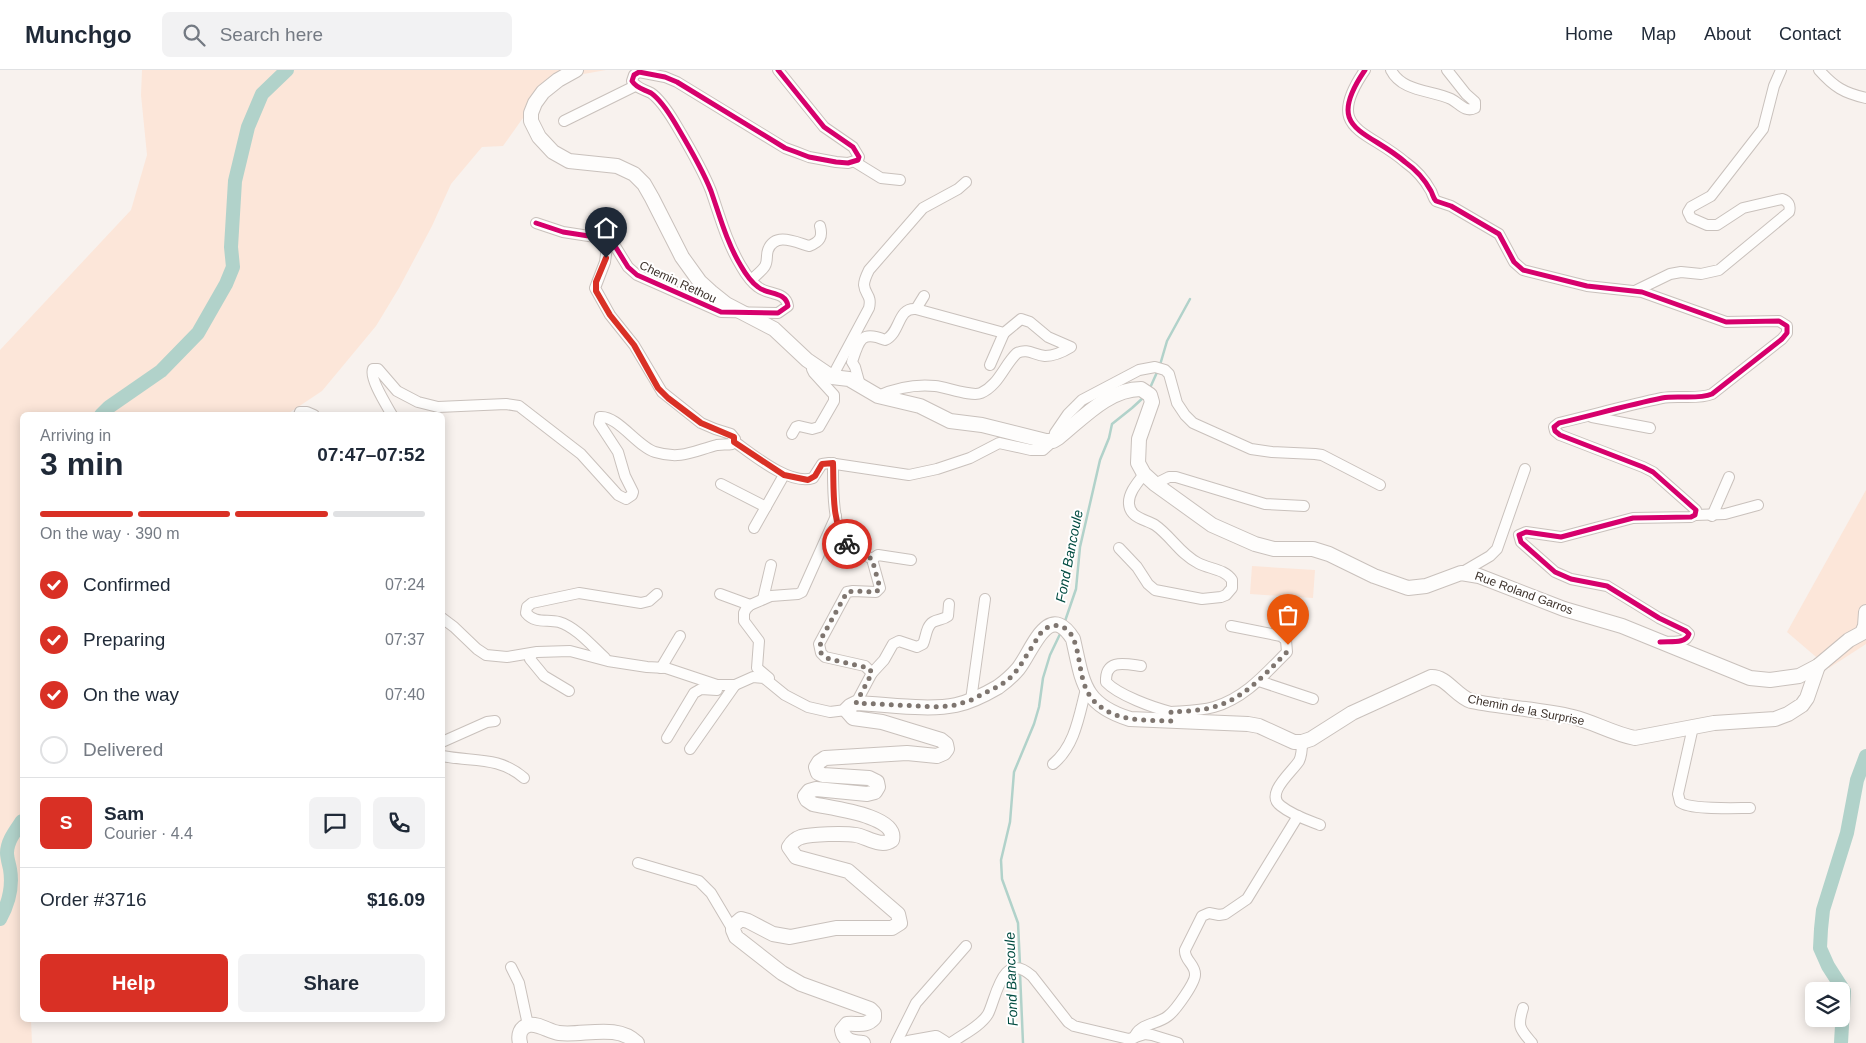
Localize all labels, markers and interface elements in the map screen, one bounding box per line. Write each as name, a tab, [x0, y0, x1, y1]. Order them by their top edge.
search box	[162, 12, 512, 57]
text: Munchgo	[25, 21, 132, 48]
icon: search	[180, 21, 208, 49]
text: Search here	[220, 24, 323, 45]
text: Home	[1565, 24, 1613, 44]
text: Map	[1641, 24, 1676, 44]
text: About	[1704, 24, 1751, 44]
text: Contact	[1779, 24, 1841, 44]
pin	[585, 207, 627, 258]
icon: home	[592, 214, 620, 242]
street label: Chemin Rethou	[637, 258, 719, 306]
text: Arriving in	[40, 427, 111, 444]
text: 07:47–07:52	[317, 444, 425, 465]
text: 3 min	[40, 446, 124, 482]
water label: Fond Bancoule	[1052, 508, 1086, 604]
courier	[822, 519, 872, 569]
text: On the way · 390 m	[40, 525, 180, 542]
icon: bike	[833, 530, 861, 558]
street label: Rue Roland Garros	[1473, 569, 1575, 617]
icon: check	[40, 571, 68, 599]
text: Confirmed	[83, 574, 171, 595]
text: 07:24	[385, 576, 425, 593]
pin	[1267, 594, 1309, 645]
icon: bag	[1274, 601, 1302, 629]
icon: check	[40, 626, 68, 654]
text: Preparing	[83, 629, 165, 650]
text: 07:37	[385, 631, 425, 648]
icon: check	[40, 681, 68, 709]
text: On the way	[83, 684, 179, 705]
text: 07:40	[385, 686, 425, 703]
street label: Chemin de la Surprise	[1466, 692, 1586, 728]
text: Delivered	[83, 739, 163, 760]
button: chat	[309, 797, 361, 849]
button: phone	[373, 797, 425, 849]
text: Sam	[104, 803, 144, 824]
text: S	[60, 812, 72, 833]
text: Courier · 4.4	[104, 825, 193, 842]
text: Order #3716	[40, 889, 147, 910]
text: $16.09	[367, 889, 425, 910]
water label: Fond Bancoule	[1001, 931, 1021, 1026]
button: Help	[40, 954, 228, 1012]
button: Share	[238, 954, 425, 1012]
map controls	[1805, 982, 1850, 1027]
button: layers	[1805, 982, 1850, 1027]

